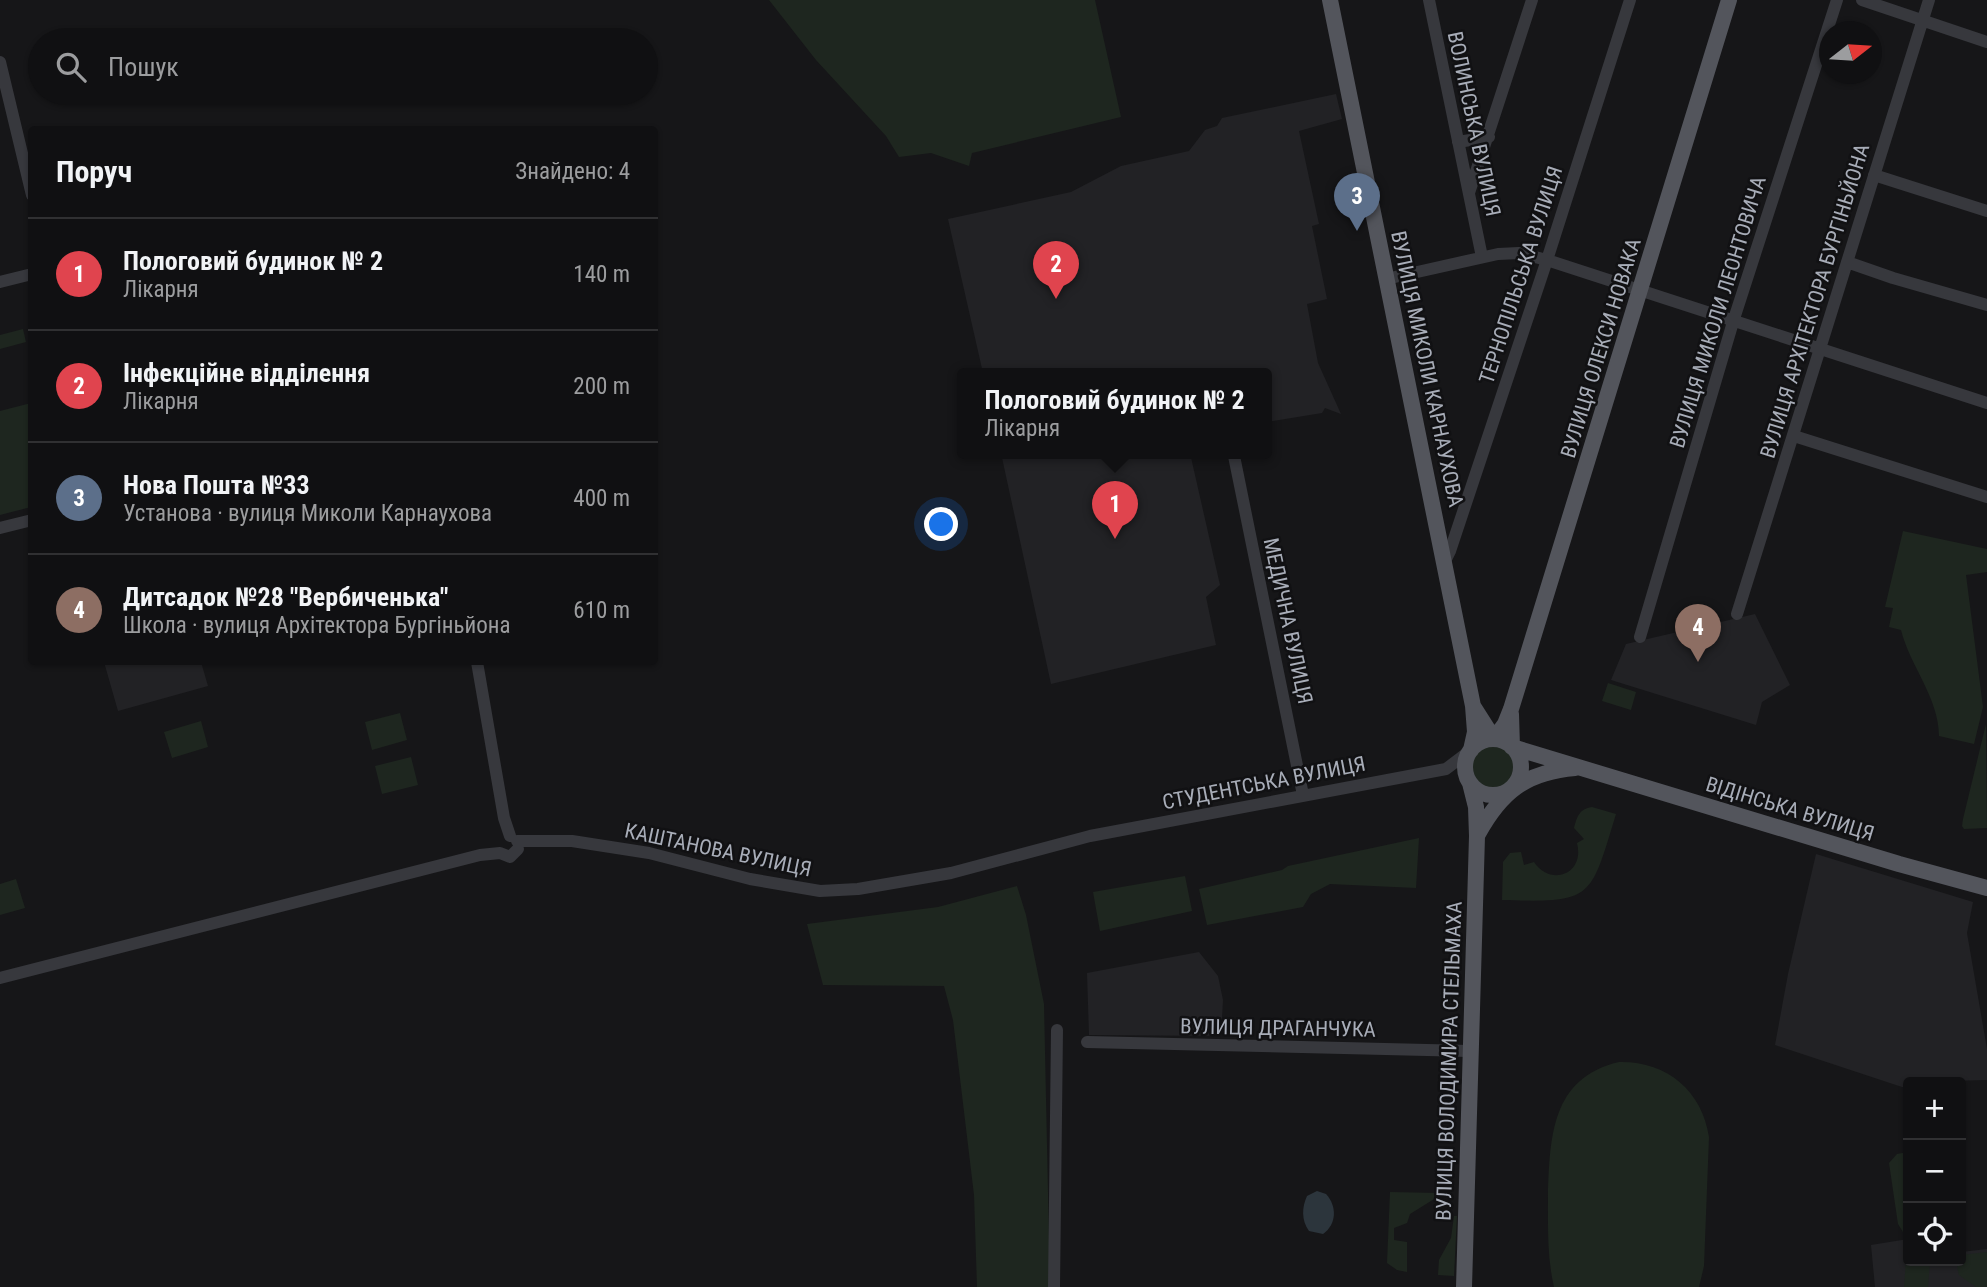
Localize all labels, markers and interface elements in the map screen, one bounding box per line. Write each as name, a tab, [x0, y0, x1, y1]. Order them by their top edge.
north arrow	[1819, 21, 1882, 84]
search box	[28, 28, 658, 105]
street label: ВОЛИНСЬКА ВУЛИЦЯ	[1443, 29, 1505, 219]
icon: search	[52, 48, 90, 86]
text: Пошук	[108, 52, 179, 82]
street label: ВУЛИЦЯ АРХІТЕКТОРА БУРГІНЬЙОНА	[1756, 141, 1874, 461]
text: Поруч	[56, 154, 132, 189]
text: Знайдено: 4	[515, 158, 630, 185]
street label: ТЕРНОПІЛЬСЬКА ВУЛИЦЯ	[1474, 163, 1568, 387]
pin: 3	[1334, 173, 1380, 231]
street label: ВУЛИЦЯ МИКОЛИ ЛЕОНТОВИЧА	[1665, 173, 1771, 451]
street label: ВУЛИЦЯ МИКОЛИ КАРНАУХОВА	[1386, 229, 1468, 509]
street label: ВУЛИЦЯ ОЛЕКСИ НОВАКА	[1556, 235, 1646, 461]
pin: 2	[1033, 241, 1079, 299]
text: Пологовий будинок № 2	[123, 246, 383, 276]
text: 1	[73, 261, 85, 288]
text: 140 m	[573, 261, 630, 288]
text: Лікарня	[123, 276, 199, 303]
text: Інфекційне відділення	[123, 358, 370, 388]
popup	[957, 368, 1272, 459]
text: 2	[73, 373, 85, 400]
text: 200 m	[573, 373, 630, 400]
text: Пологовий будинок № 2	[984, 385, 1245, 415]
text: Лікарня	[123, 388, 199, 415]
text: Лікарня	[984, 415, 1060, 442]
text: Нова Пошта №33	[123, 470, 310, 500]
pin: 1	[1092, 481, 1138, 539]
text: 3	[73, 485, 85, 512]
text: 400 m	[573, 485, 630, 512]
text: Установа · вулиця Миколи Карнаухова	[123, 500, 492, 527]
your location	[924, 507, 958, 541]
street label: МЕДИЧНА ВУЛИЦЯ	[1259, 536, 1317, 706]
text: Дитсадок №28 "Вербиченька"	[123, 582, 448, 612]
text: 4	[73, 597, 85, 624]
text: 610 m	[573, 597, 630, 624]
pin: 4	[1675, 604, 1721, 662]
text: Школа · вулиця Архітектора Бургіньйона	[123, 612, 511, 639]
street label: СТУДЕНТСЬКА ВУЛИЦЯ	[1160, 752, 1368, 814]
street label: ВІДІНСЬКА ВУЛИЦЯ	[1703, 772, 1877, 846]
street label: КАШТАНОВА ВУЛИЦЯ	[622, 818, 814, 882]
street label: ВУЛИЦЯ ВОЛОДИМИРА СТЕЛЬМАХА	[1431, 901, 1467, 1221]
street label: ВУЛИЦЯ ДРАГАНЧУКА	[1180, 1014, 1376, 1042]
map controls	[1903, 1077, 1966, 1266]
button: +	[1903, 1077, 1966, 1140]
button: −	[1903, 1140, 1966, 1203]
button: locate	[1903, 1203, 1966, 1266]

